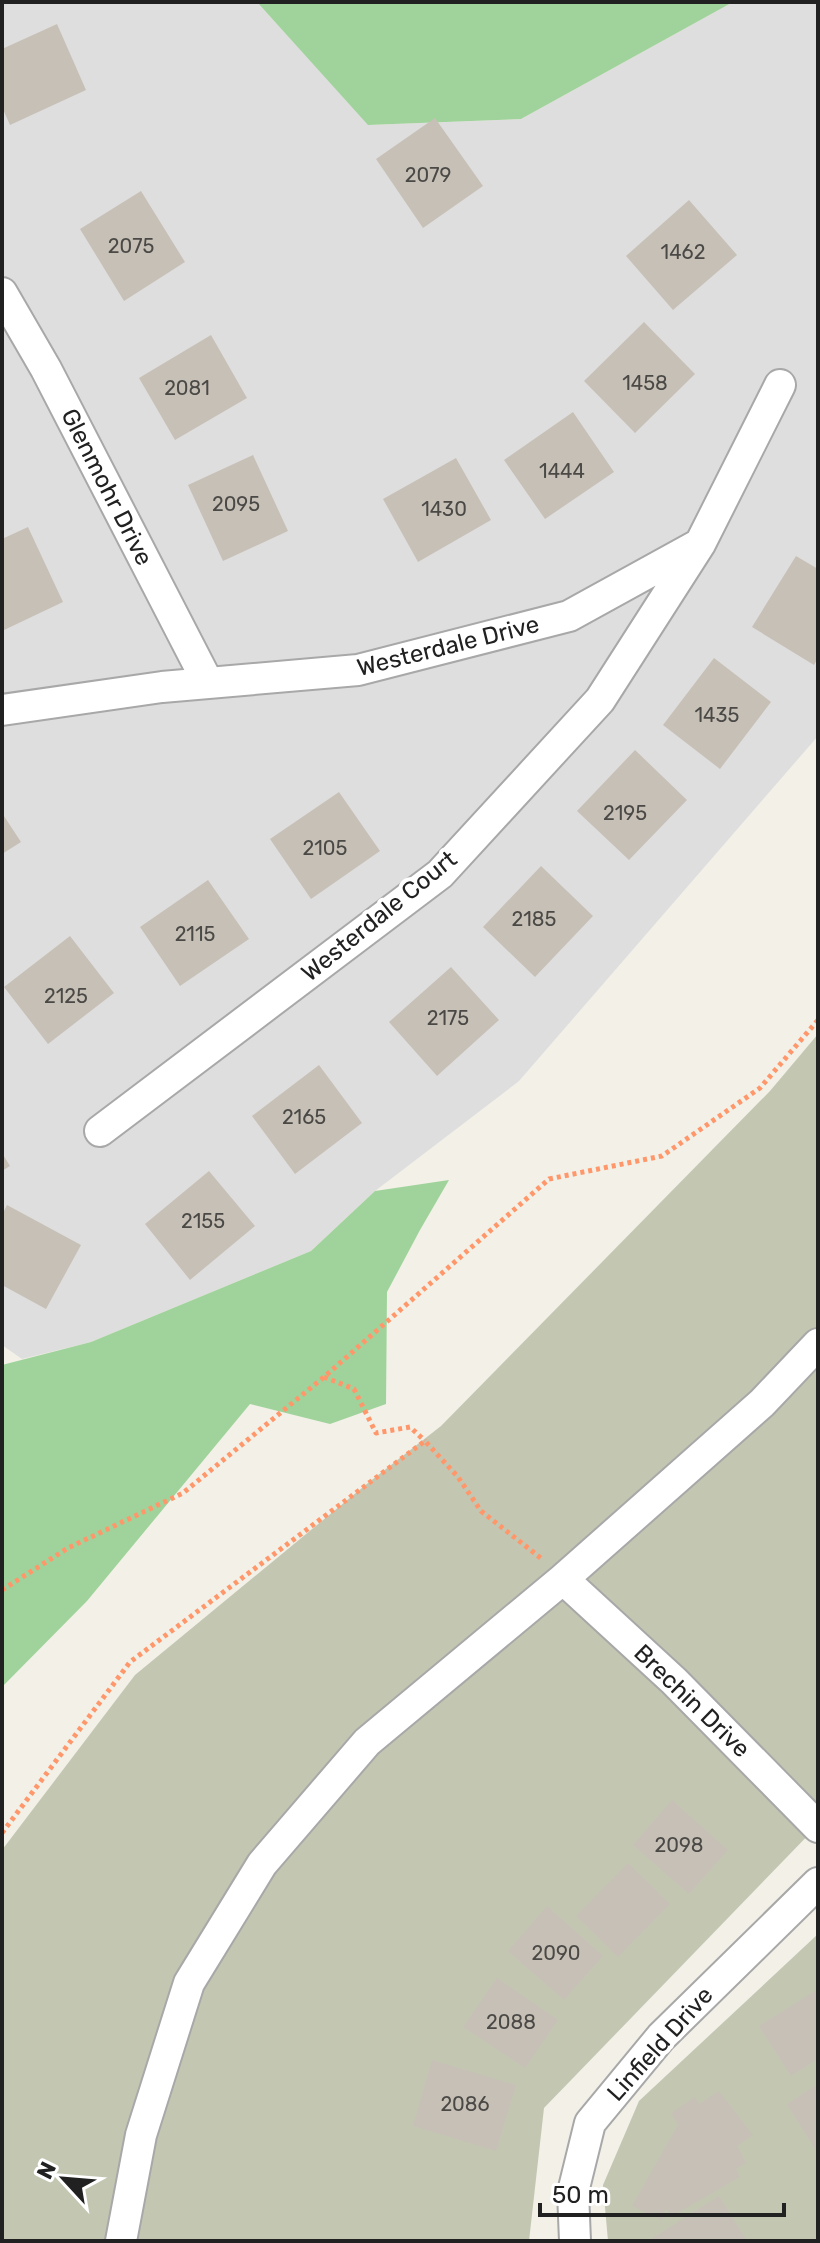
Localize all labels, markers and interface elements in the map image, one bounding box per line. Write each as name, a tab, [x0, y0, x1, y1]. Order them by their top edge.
house number: 2079	[405, 163, 451, 187]
house number: 2075	[108, 234, 154, 258]
house number: 1462	[661, 240, 705, 264]
house number: 1458	[622, 371, 668, 395]
house number: 2081	[164, 376, 210, 400]
street label: Glenmohr Drive	[55, 404, 159, 570]
house number: 1444	[539, 459, 585, 483]
house number: 2095	[212, 492, 260, 516]
house number: 1430	[421, 497, 467, 521]
street label: Westerdale Drive	[354, 610, 542, 682]
house number: 1435	[695, 703, 739, 727]
house number: 2195	[603, 801, 647, 825]
house number: 2105	[303, 836, 347, 860]
street label: Westerdale Court	[296, 845, 462, 987]
house number: 2185	[512, 907, 556, 931]
house number: 2115	[175, 922, 215, 946]
house number: 2125	[44, 984, 88, 1008]
house number: 2175	[427, 1006, 469, 1030]
house number: 2165	[282, 1105, 326, 1129]
house number: 2155	[181, 1209, 225, 1233]
street label: Brechin Drive	[628, 1639, 756, 1763]
house number: 2098	[654, 1833, 704, 1857]
house number: 2090	[532, 1941, 581, 1965]
street label: Linfield Drive	[601, 1981, 719, 2107]
house number: 2088	[486, 2010, 536, 2034]
house number: 2086	[440, 2092, 490, 2116]
north arrow	[24, 2139, 104, 2219]
text: N	[31, 2157, 62, 2183]
scale bar	[540, 2167, 784, 2217]
text: 50 m	[552, 2181, 609, 2209]

